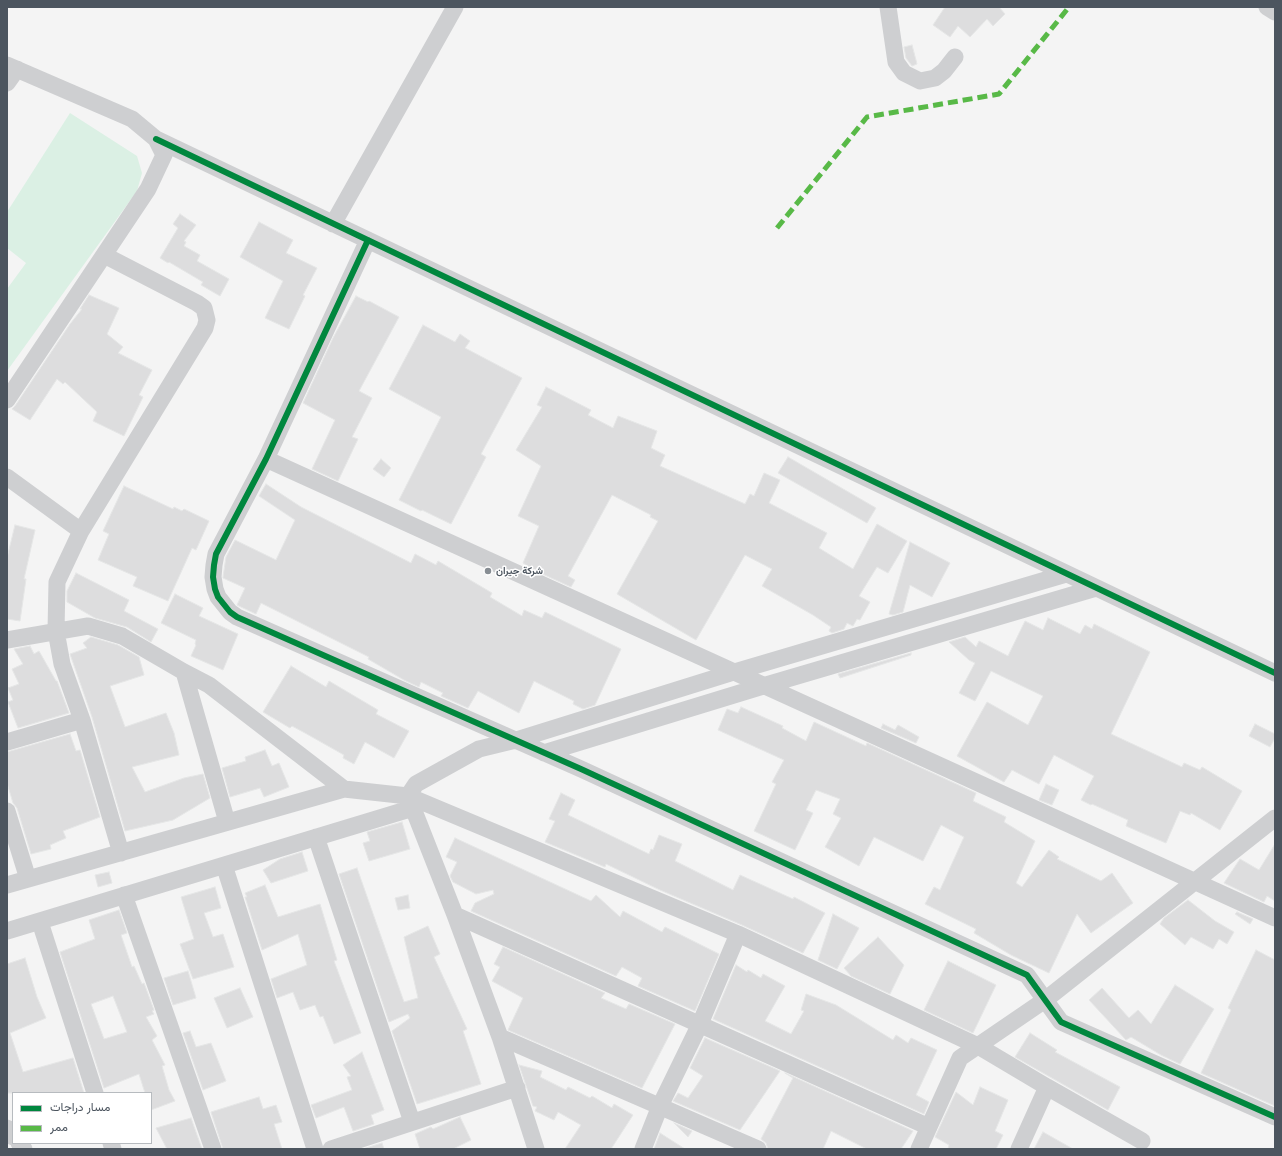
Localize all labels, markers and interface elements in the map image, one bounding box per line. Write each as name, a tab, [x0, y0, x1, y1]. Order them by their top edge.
place label: شركة جيران	[496, 565, 543, 577]
marker: شركة جيران	[483, 566, 493, 576]
legend	[12, 1092, 152, 1144]
text: مسار دراجات	[50, 1099, 110, 1114]
text: ممر	[50, 1119, 68, 1134]

